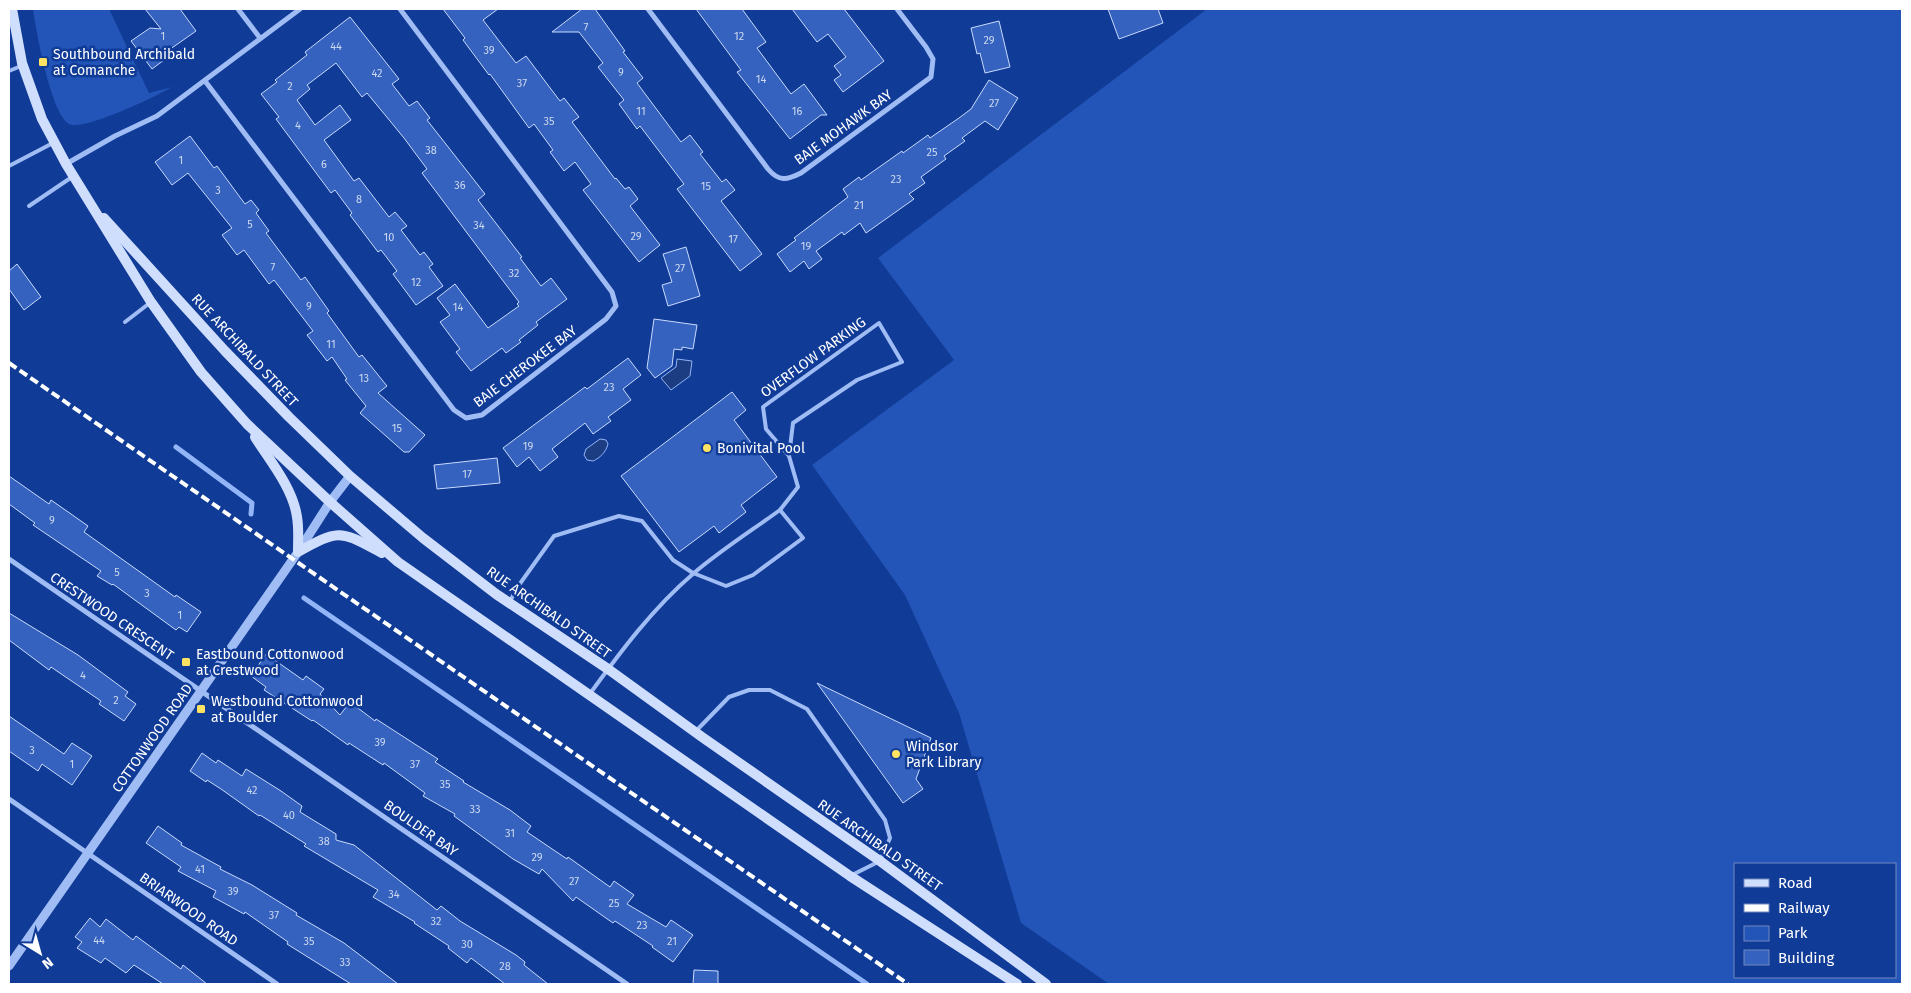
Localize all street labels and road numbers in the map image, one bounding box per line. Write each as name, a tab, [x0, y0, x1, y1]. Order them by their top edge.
street label: BAIE MOHAWK BAY	[791, 86, 896, 169]
street label: RUE ARCHIBALD STREET	[188, 290, 302, 411]
street label: OVERFLOW PARKING	[757, 313, 869, 401]
street label: BAIE CHEROKEE BAY	[470, 322, 581, 411]
street label: RUE ARCHIBALD STREET	[483, 563, 615, 662]
street label: CRESTWOOD CRESCENT	[47, 569, 177, 665]
street label: COTTONWOOD ROAD	[109, 681, 196, 796]
street label: RUE ARCHIBALD STREET	[814, 796, 946, 895]
street label: BOULDER BAY	[380, 797, 461, 860]
street label: BRIARWOOD ROAD	[136, 869, 241, 950]

